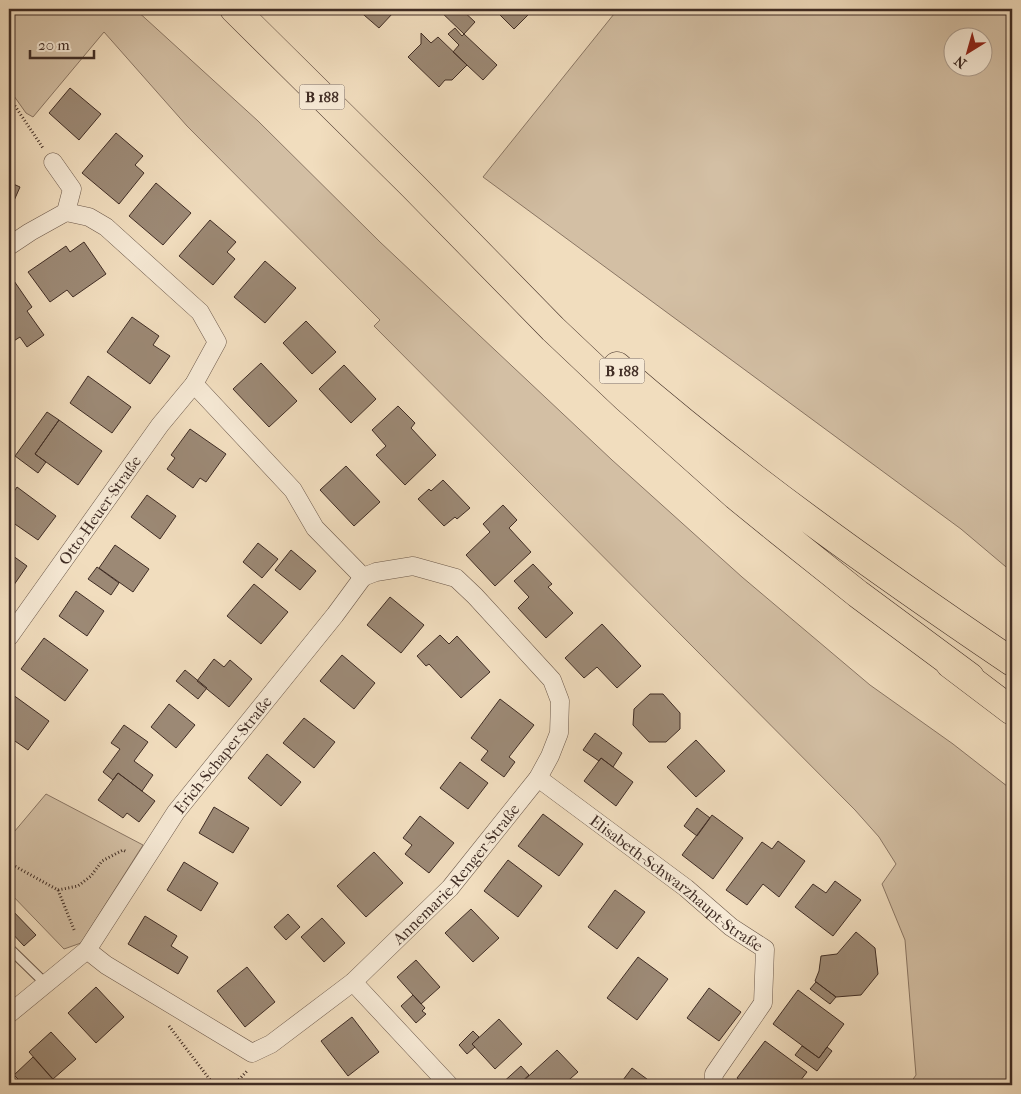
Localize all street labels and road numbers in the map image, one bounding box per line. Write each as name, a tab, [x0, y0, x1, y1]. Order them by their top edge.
road number: B 188	[300, 84, 344, 110]
road number: B 188	[600, 358, 644, 384]
street label: Otto-Heuer-Straße	[55, 452, 145, 568]
street label: Erich-Schaper-Straße	[170, 692, 276, 817]
street label: Annemarie-Renger-Straße	[388, 800, 524, 949]
street label: Elisabeth-Schwarzhaupt-Straße	[586, 811, 767, 955]

